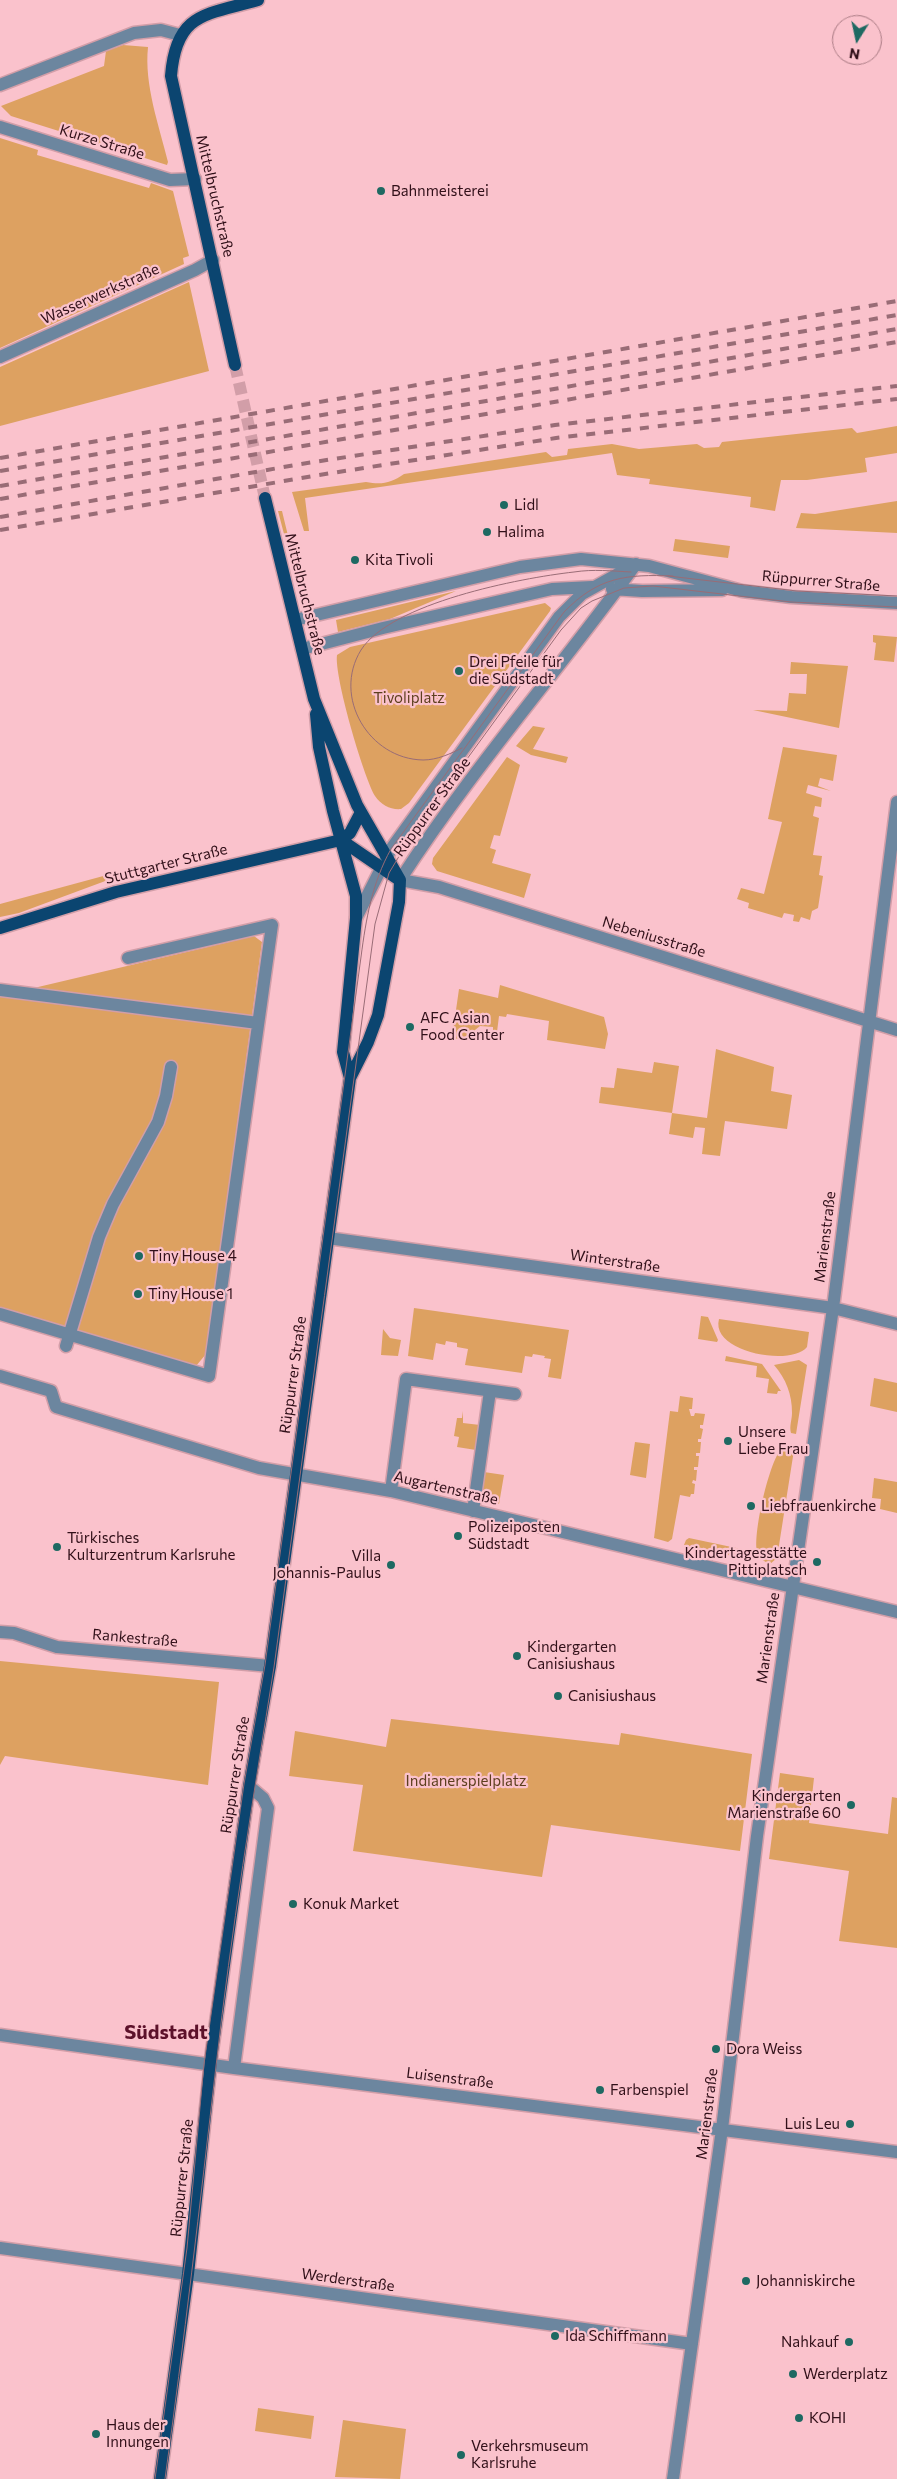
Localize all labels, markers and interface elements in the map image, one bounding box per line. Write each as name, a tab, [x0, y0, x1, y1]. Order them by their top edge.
north arrow	[832, 15, 882, 65]
text: N	[848, 45, 861, 64]
street label: Kurze Straße	[57, 121, 147, 163]
street label: Mittelbruchstraße	[192, 133, 238, 259]
place label: Bahnmeisterei	[391, 182, 489, 200]
marker: Bahnmeisterei	[375, 185, 387, 197]
street label: Wasserwerkstraße	[38, 260, 162, 328]
place label: Lidl	[514, 496, 539, 514]
marker: Lidl	[498, 499, 510, 511]
place label: Halima	[497, 523, 545, 541]
marker: Halima	[481, 526, 493, 538]
street label: Mittelbruchstraße	[281, 531, 329, 657]
place label: Kita Tivoli	[365, 551, 433, 569]
marker: Kita Tivoli	[349, 554, 361, 566]
street label: Rüppurrer Straße	[761, 567, 881, 595]
place label: Drei Pfeile für die Südstadt	[469, 653, 562, 688]
marker: Drei Pfeile für die Südstadt	[453, 665, 465, 677]
park label: Tivoliplatz	[373, 689, 445, 707]
street label: Rüppurrer Straße	[390, 754, 474, 860]
street label: Stuttgarter Straße	[103, 840, 229, 888]
street label: Nebeniusstraße	[600, 913, 708, 961]
place label: AFC Asian Food Center	[420, 1009, 504, 1044]
marker: AFC Asian Food Center	[404, 1021, 416, 1033]
street label: Marienstraße	[810, 1190, 840, 1284]
street label: Winterstraße	[569, 1246, 661, 1276]
place label: Tiny House 4	[149, 1247, 237, 1265]
marker: Tiny House 4	[133, 1250, 145, 1262]
place label: Tiny House 1	[148, 1285, 233, 1303]
marker: Tiny House 1	[132, 1288, 144, 1300]
street label: Rüppurrer Straße	[276, 1315, 310, 1435]
place label: Unsere Liebe Frau	[738, 1423, 808, 1458]
marker: Unsere Liebe Frau	[722, 1435, 734, 1447]
street label: Augartenstraße	[392, 1467, 500, 1509]
place label: Liebfrauenkirche	[761, 1497, 876, 1515]
marker: Liebfrauenkirche	[745, 1500, 757, 1512]
place label: Polizeiposten Südstadt	[468, 1518, 560, 1553]
place label: Türkisches Kulturzentrum Karlsruhe	[67, 1529, 235, 1564]
marker: Polizeiposten Südstadt	[452, 1530, 464, 1542]
marker: Türkisches Kulturzentrum Karlsruhe	[51, 1541, 63, 1553]
place label: Kindertagesstätte Pittiplatsch	[684, 1544, 807, 1579]
place label: Villa Johannis-Paulus	[272, 1547, 381, 1582]
marker: Kindertagesstätte Pittiplatsch	[811, 1556, 823, 1568]
marker: Villa Johannis-Paulus	[385, 1559, 397, 1571]
street label: Marienstraße	[753, 1591, 783, 1685]
street label: Rankestraße	[91, 1625, 179, 1651]
place label: Kindergarten Canisiushaus	[527, 1638, 616, 1673]
marker: Kindergarten Canisiushaus	[511, 1650, 523, 1662]
place label: Canisiushaus	[568, 1687, 656, 1705]
marker: Canisiushaus	[552, 1690, 564, 1702]
street label: Rüppurrer Straße	[217, 1715, 253, 1835]
park label: Indianerspielplatz	[406, 1772, 526, 1790]
place label: Kindergarten Marienstraße 60	[727, 1787, 841, 1822]
marker: Kindergarten Marienstraße 60	[845, 1799, 857, 1811]
place label: Konuk Market	[303, 1895, 399, 1913]
marker: Konuk Market	[287, 1898, 299, 1910]
district label: Südstadt	[124, 2020, 208, 2044]
place label: Dora Weiss	[726, 2040, 802, 2058]
marker: Dora Weiss	[710, 2043, 722, 2055]
street label: Luisenstraße	[405, 2064, 495, 2092]
street label: Marienstraße	[692, 2067, 722, 2161]
place label: Farbenspiel	[610, 2081, 689, 2099]
marker: Farbenspiel	[594, 2084, 606, 2096]
place label: Luis Leu	[785, 2115, 840, 2133]
street label: Rüppurrer Straße	[167, 2118, 197, 2238]
marker: Luis Leu	[844, 2118, 856, 2130]
street label: Werderstraße	[300, 2265, 396, 2295]
place label: Johanniskirche	[756, 2272, 855, 2290]
marker: Johanniskirche	[740, 2275, 752, 2287]
place label: Ida Schiffmann	[565, 2327, 667, 2345]
marker: Ida Schiffmann	[549, 2330, 561, 2342]
place label: Nahkauf	[781, 2333, 839, 2351]
marker: Nahkauf	[843, 2336, 855, 2348]
place label: Werderplatz	[803, 2365, 888, 2383]
marker: Werderplatz	[787, 2368, 799, 2380]
place label: KOHI	[809, 2409, 846, 2427]
marker: KOHI	[793, 2412, 805, 2424]
place label: Haus der Innungen	[106, 2416, 169, 2451]
marker: Haus der Innungen	[90, 2428, 102, 2440]
place label: Verkehrsmuseum Karlsruhe	[471, 2437, 589, 2472]
marker: Verkehrsmuseum Karlsruhe	[455, 2449, 467, 2461]

